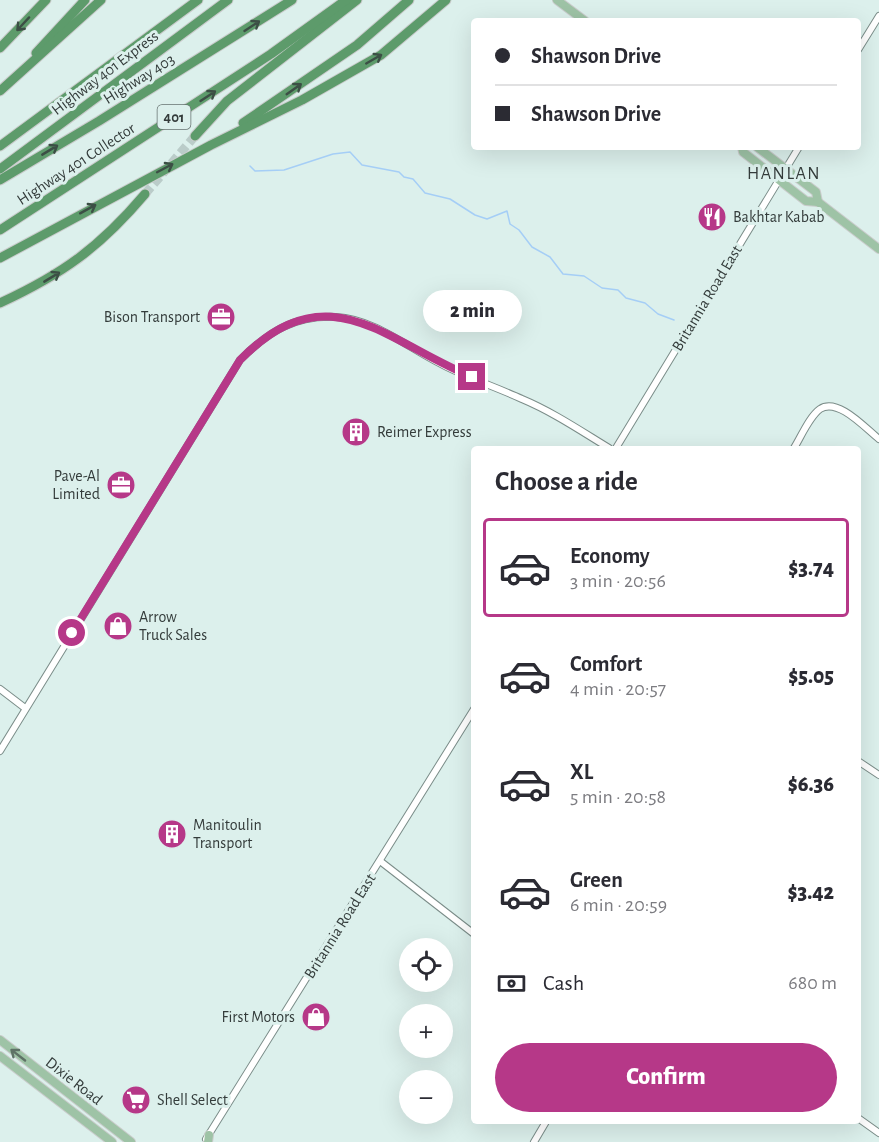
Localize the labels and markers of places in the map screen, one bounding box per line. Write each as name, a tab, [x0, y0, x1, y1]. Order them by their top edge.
restaurant icon: Bakhtar Kabab	[696, 201, 728, 233]
place label: Bakhtar Kabab	[733, 209, 825, 225]
office icon: Bison Transport	[205, 301, 237, 333]
place label: Bison Transport	[104, 309, 200, 325]
building icon: Reimer Express	[340, 416, 372, 448]
place label: Reimer Express	[377, 424, 472, 440]
place label: Pave-Al Limited	[52, 468, 100, 502]
office icon: Pave-Al Limited	[105, 469, 137, 501]
place label: Arrow Truck Sales	[139, 609, 207, 643]
shop icon: Arrow Truck Sales	[102, 610, 134, 642]
place label: Manitoulin Transport	[193, 817, 262, 851]
building icon: Manitoulin Transport	[156, 818, 188, 850]
shop icon: First Motors	[300, 1001, 332, 1033]
place label: First Motors	[222, 1009, 295, 1025]
supermarket icon: Shell Select	[120, 1084, 152, 1116]
place label: Shell Select	[157, 1092, 228, 1108]

